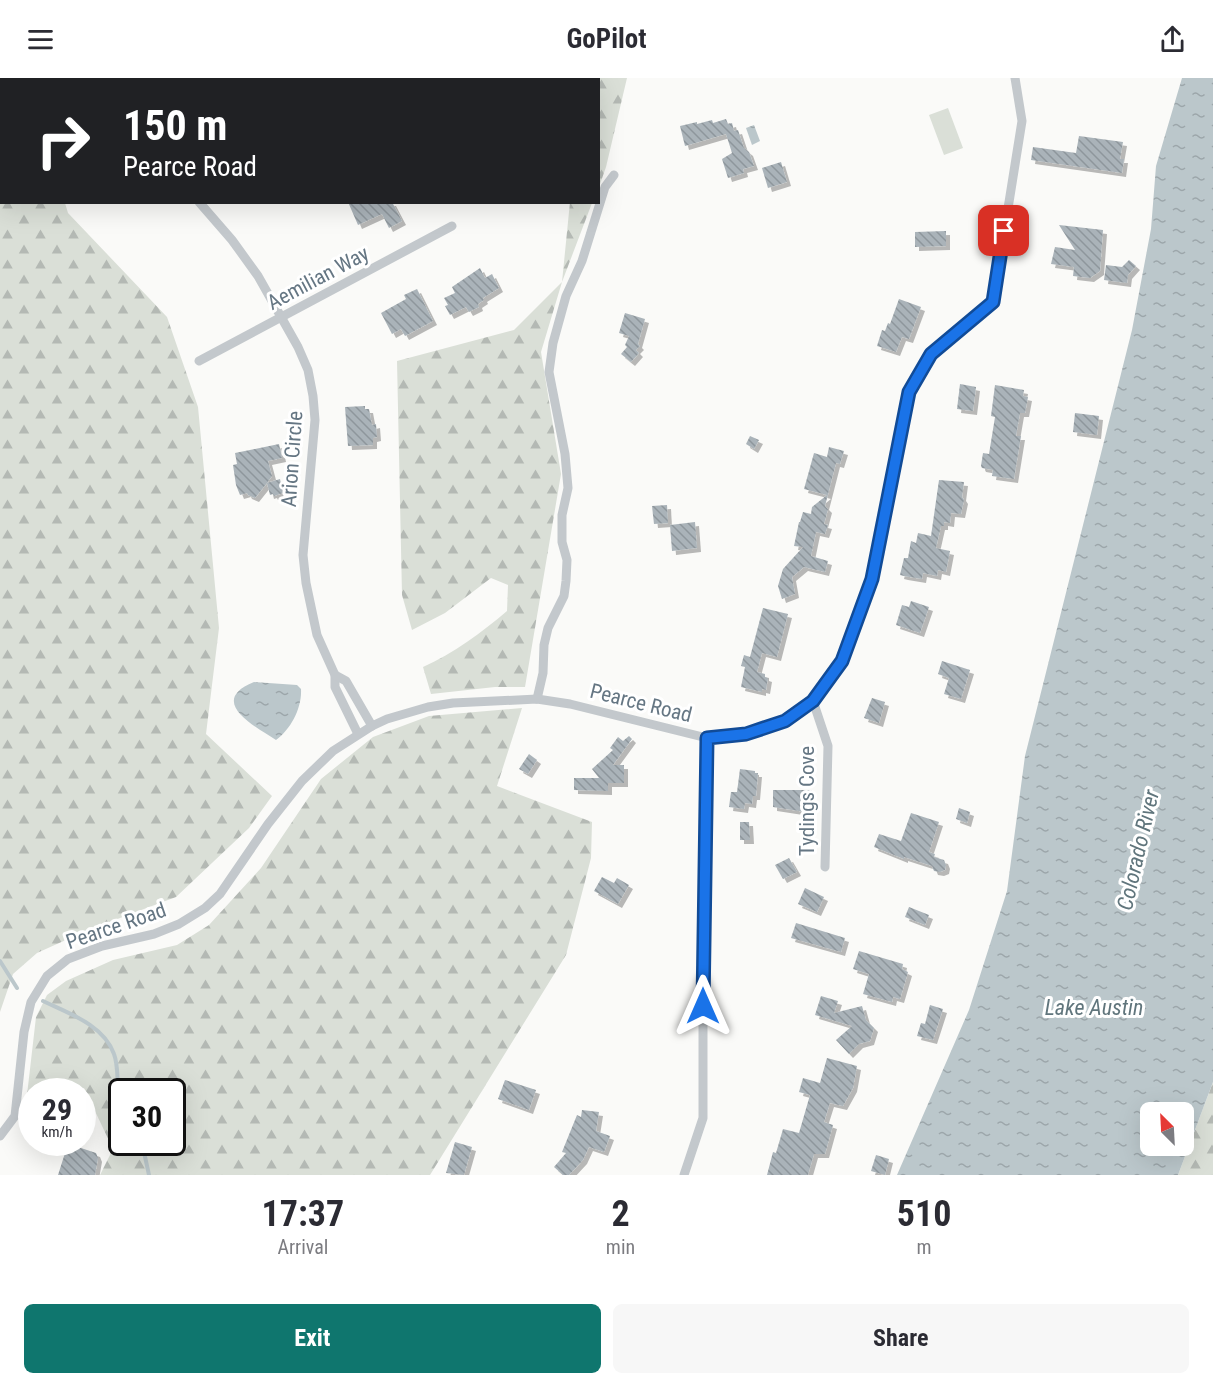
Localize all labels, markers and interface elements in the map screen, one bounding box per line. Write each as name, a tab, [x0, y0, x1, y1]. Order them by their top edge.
icon: menu	[24, 23, 57, 56]
text: GoPilot	[567, 23, 646, 55]
icon: share	[1156, 23, 1189, 56]
text: 150 m	[123, 101, 228, 150]
icon: right	[24, 102, 102, 180]
text: Pearce Road	[123, 151, 257, 183]
pin	[978, 205, 1029, 256]
icon: arrive	[987, 214, 1020, 247]
street label: Aemilian Way	[263, 241, 373, 315]
street label: Arion Circle	[277, 410, 307, 508]
street label: Pearce Road	[588, 679, 694, 727]
street label: Tydings Cove	[795, 746, 819, 856]
water label: Colorado River	[1112, 787, 1164, 913]
street label: Pearce Road	[63, 898, 169, 954]
position arrow	[671, 974, 735, 1038]
water label: Lake Austin	[1045, 995, 1143, 1020]
speed limit sign: 30	[108, 1078, 186, 1156]
text: 29	[42, 1092, 72, 1127]
north arrow	[1140, 1102, 1194, 1156]
map controls	[1140, 1102, 1194, 1156]
text: km/h	[42, 1123, 72, 1141]
text: 17:37	[262, 1193, 344, 1235]
text: 2	[611, 1193, 630, 1235]
text: 510	[897, 1193, 951, 1235]
text: Arrival	[277, 1235, 328, 1259]
text: min	[606, 1235, 635, 1259]
text: m	[917, 1235, 932, 1259]
button: Exit	[24, 1304, 601, 1373]
button: Share	[613, 1304, 1189, 1373]

